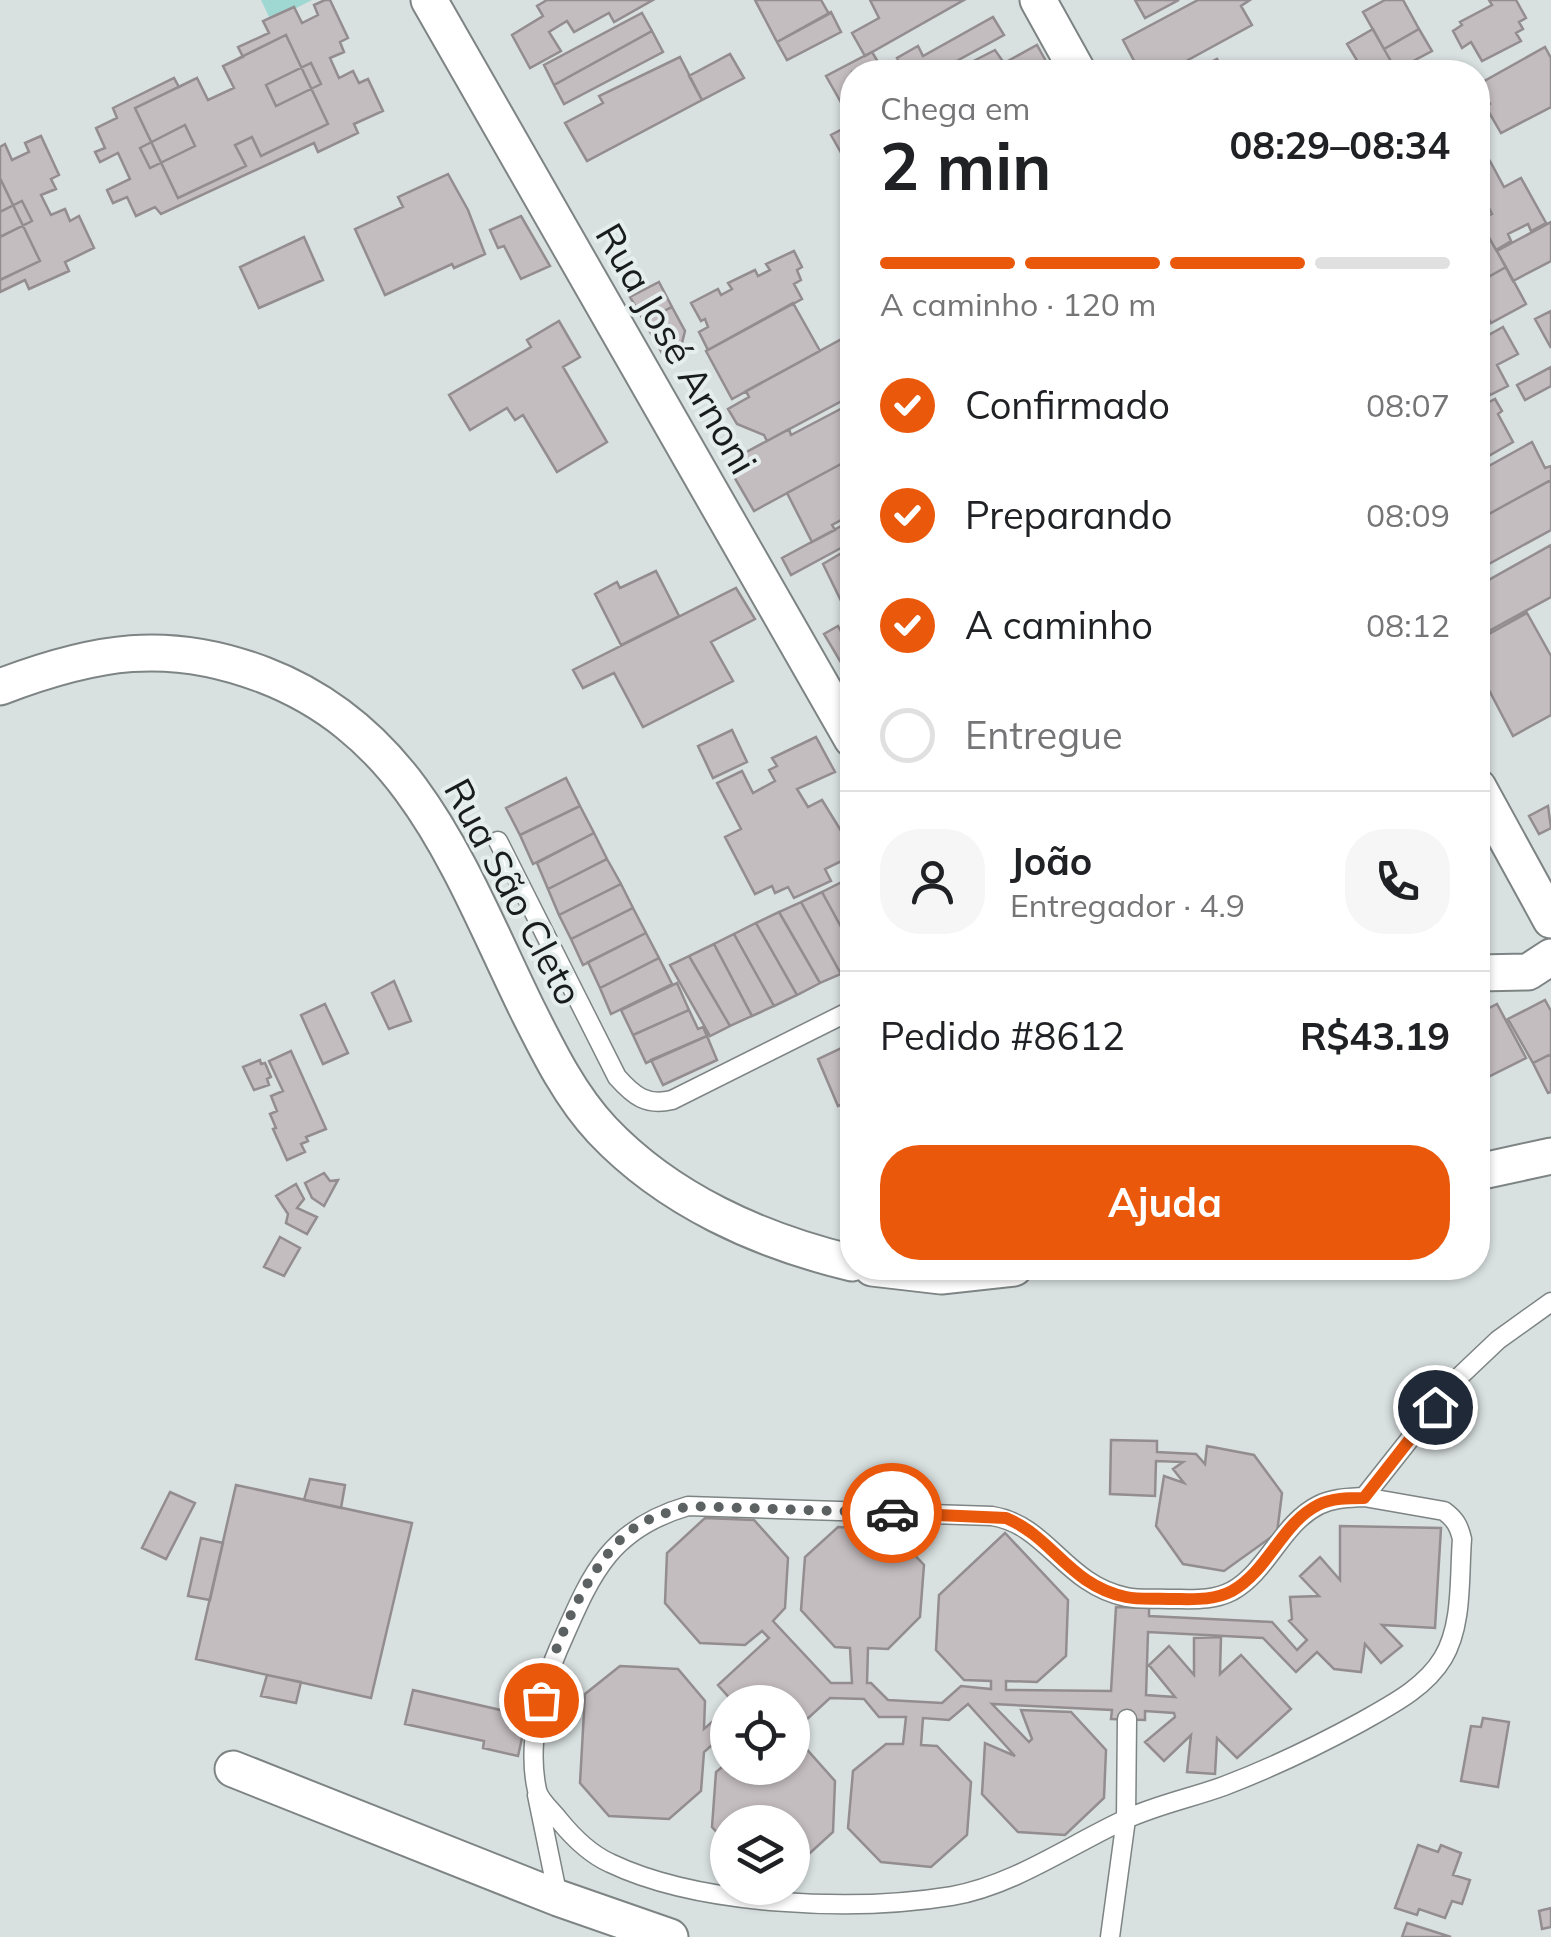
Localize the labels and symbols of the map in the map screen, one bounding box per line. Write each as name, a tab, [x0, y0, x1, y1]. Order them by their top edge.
street label: Rua José Arnoni	[586, 215, 768, 482]
street label: Rua São Cleto	[434, 770, 594, 1013]
pin	[1393, 1365, 1478, 1450]
courier	[842, 1463, 942, 1563]
pin	[499, 1658, 584, 1743]

